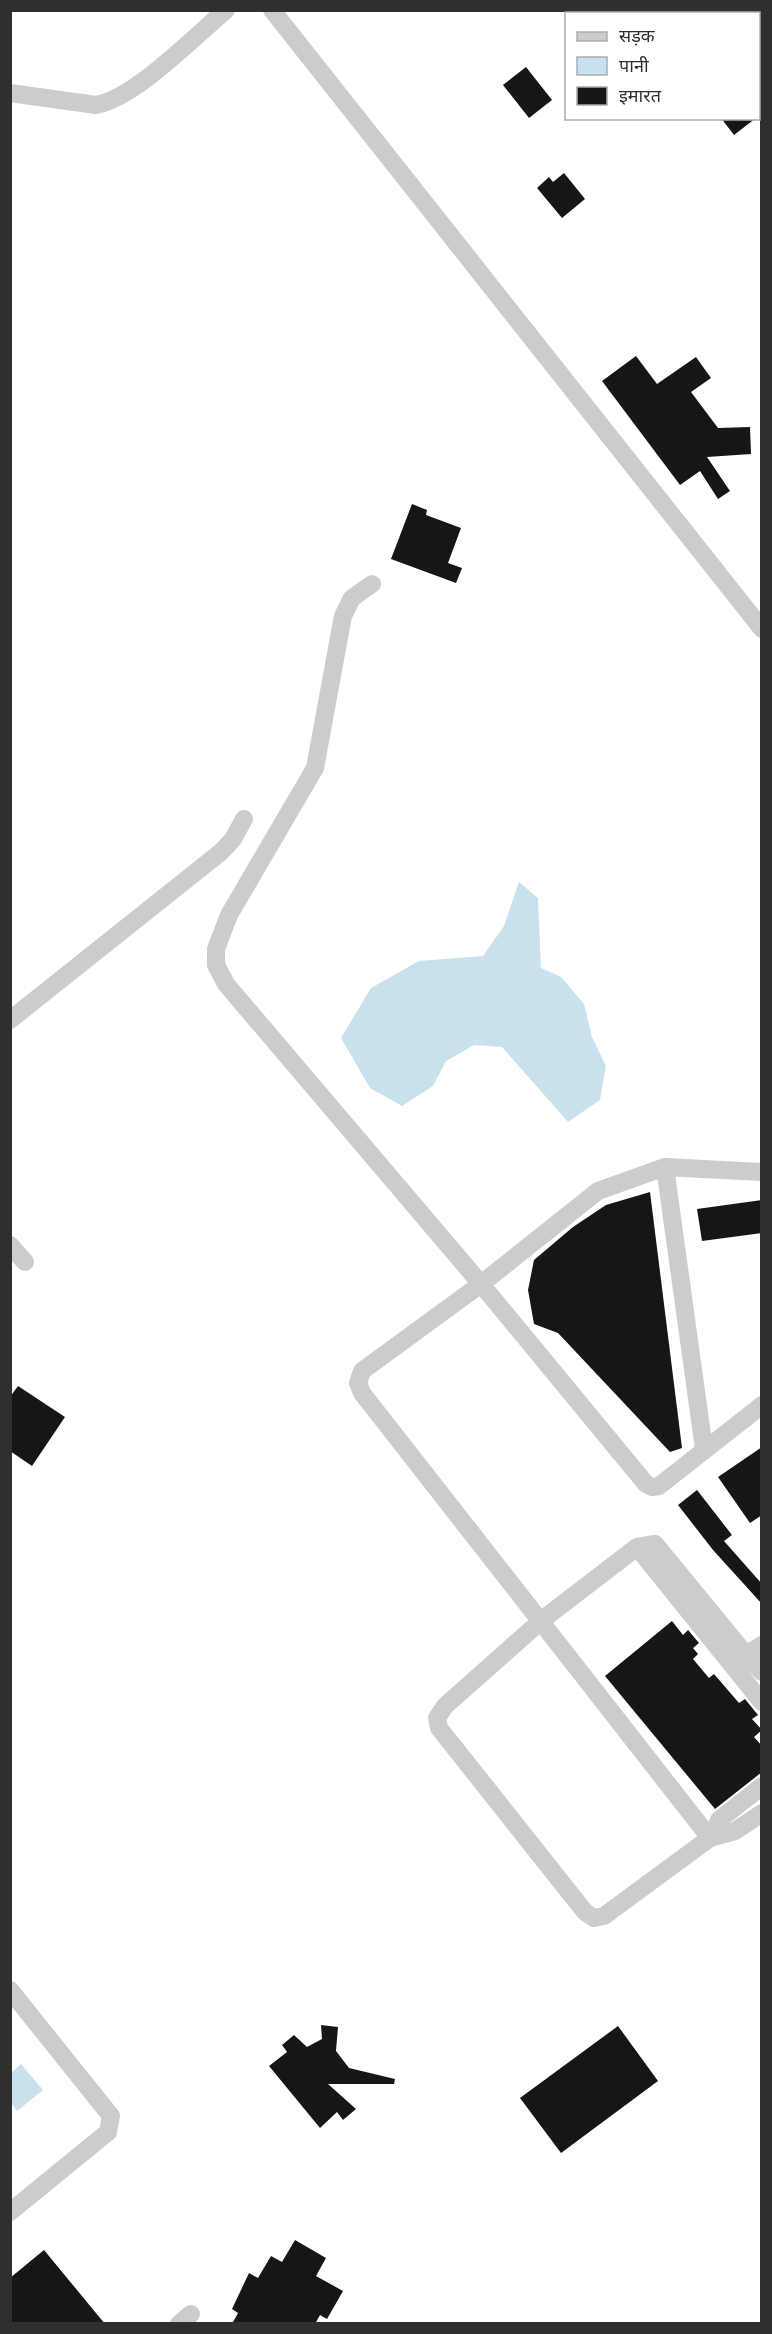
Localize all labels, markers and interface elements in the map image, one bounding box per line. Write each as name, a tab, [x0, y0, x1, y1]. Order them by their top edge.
legend	[565, 12, 760, 120]
text: सड़क	[619, 26, 656, 47]
text: पानी	[619, 56, 649, 77]
text: इमारत	[619, 86, 662, 107]

